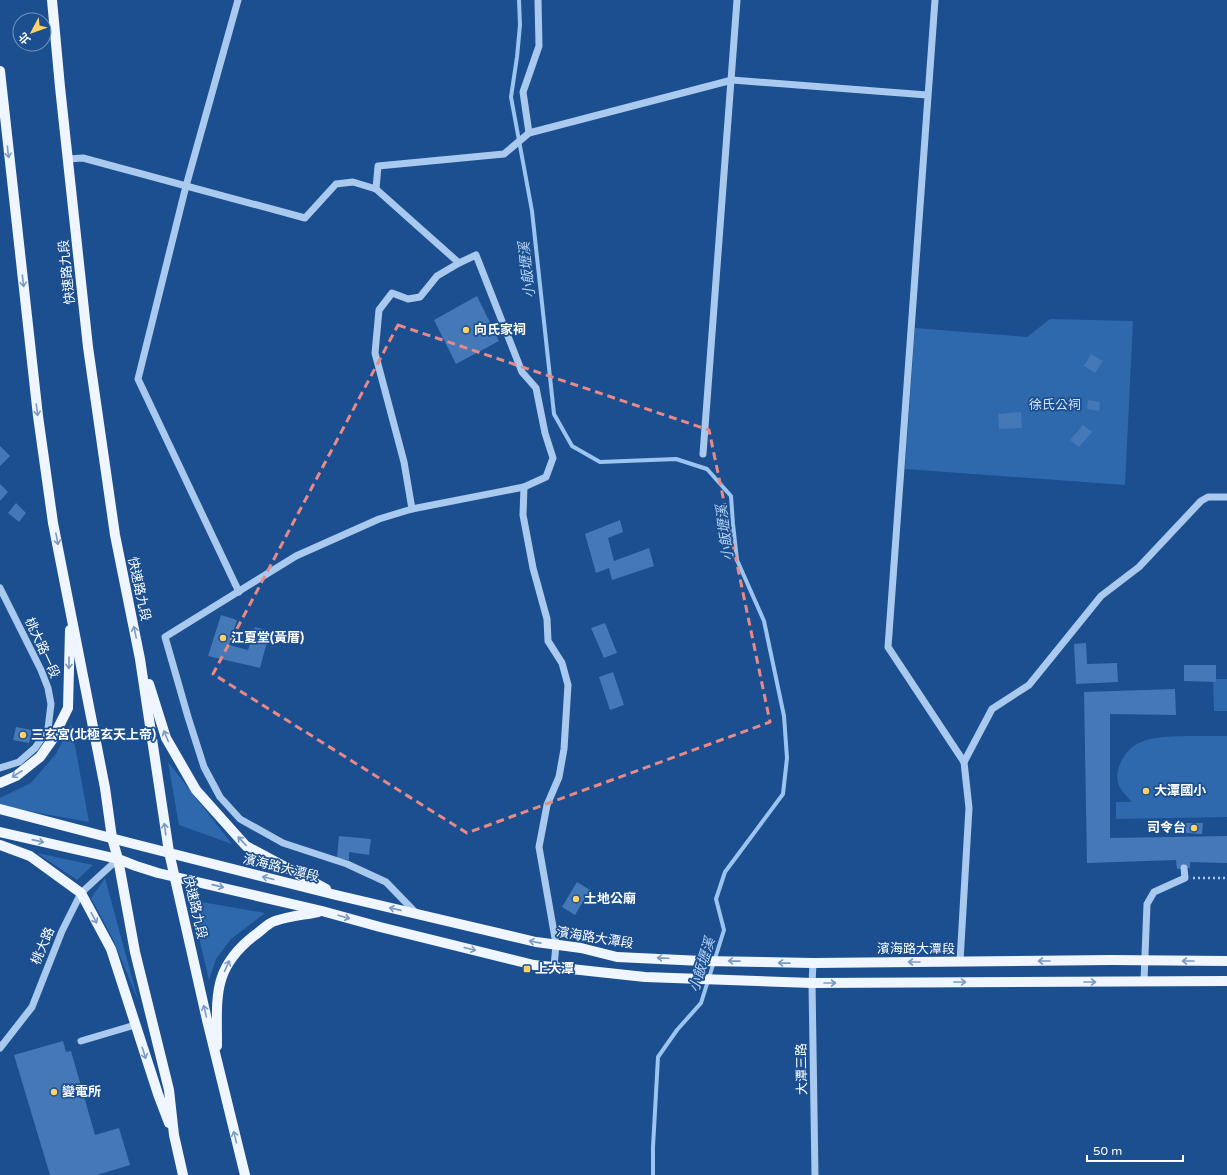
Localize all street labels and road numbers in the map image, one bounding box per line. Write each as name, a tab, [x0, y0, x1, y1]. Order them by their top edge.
street label: 快速路九段	[56, 239, 78, 305]
street label: 快速路九段	[124, 556, 154, 622]
street label: 桃大路一段	[21, 615, 63, 681]
street label: 濱海路大潭段	[241, 851, 321, 885]
street label: 快速路九段	[180, 874, 210, 940]
street label: 濱海路大潭段	[555, 924, 635, 952]
street label: 桃大路	[28, 925, 58, 967]
street label: 濱海路大潭段	[877, 941, 955, 957]
street label: 大潭三路	[794, 1043, 810, 1095]

